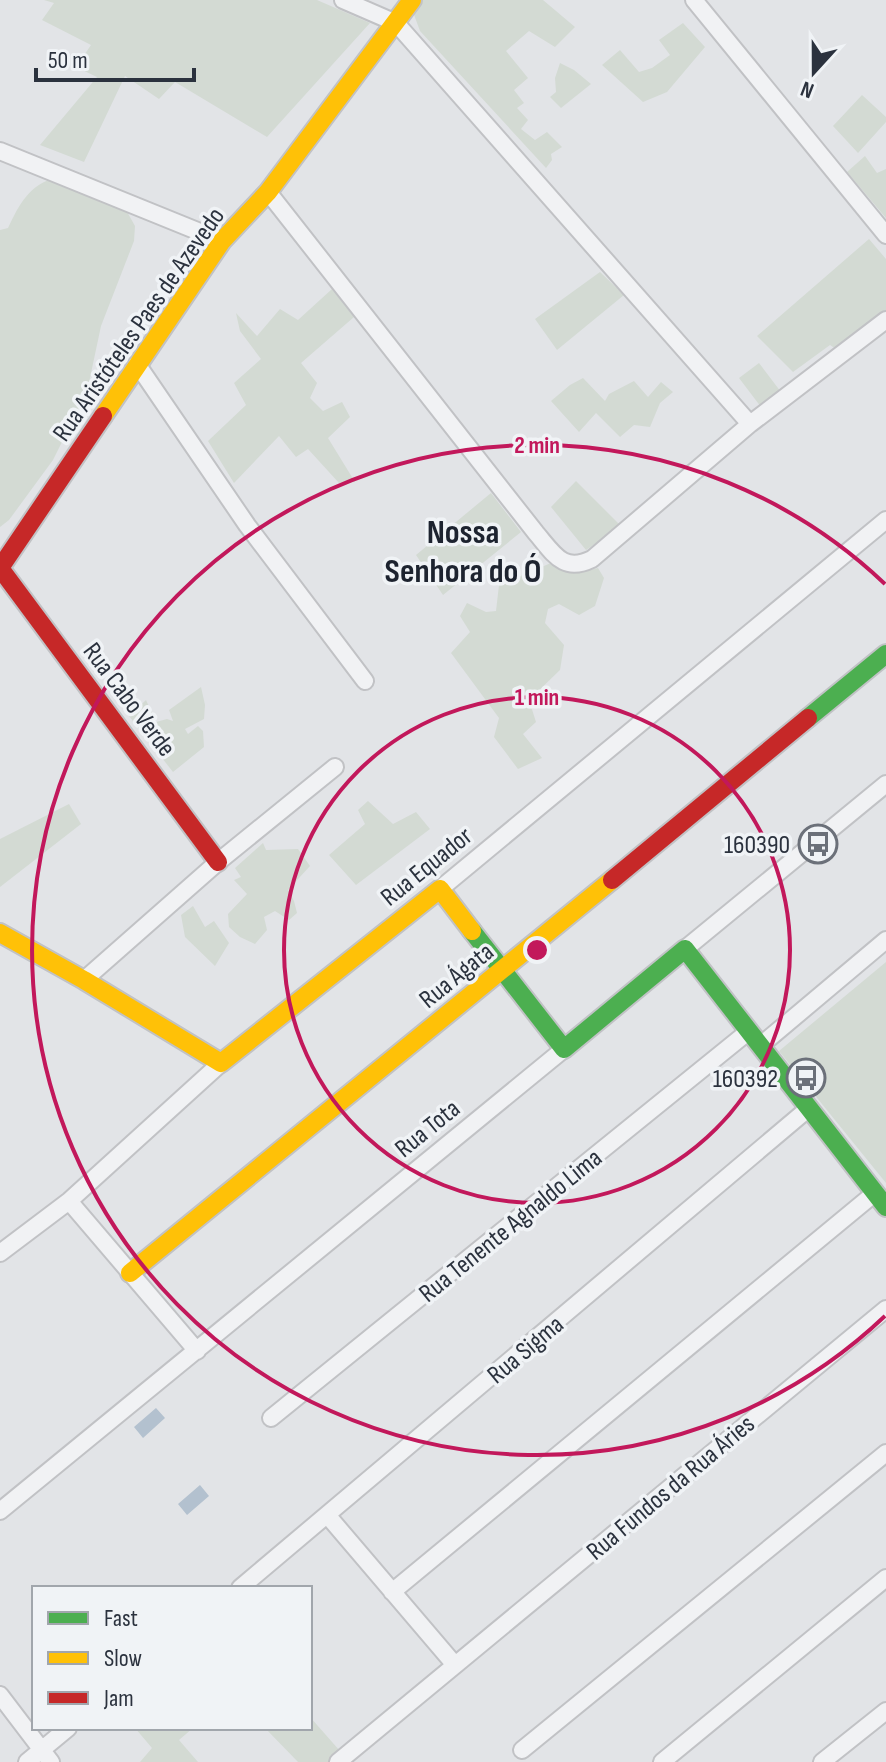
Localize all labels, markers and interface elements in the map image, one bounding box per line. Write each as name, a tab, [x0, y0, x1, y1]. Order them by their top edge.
scale bar	[36, 32, 194, 82]
north arrow	[774, 32, 854, 112]
text: 50 m	[48, 46, 88, 75]
text: N	[797, 75, 818, 104]
street label: Rua Aristóteles Paes de Azevedo	[47, 202, 232, 448]
text: 2 min	[514, 431, 560, 460]
district label: Nossa Senhora do Ó	[385, 512, 541, 592]
street label: Rua Cabo Verde	[76, 637, 182, 763]
text: 1 min	[515, 683, 559, 712]
street label: Rua Equador	[375, 821, 479, 913]
bus stop icon: 160390	[797, 823, 839, 865]
place label: 160390	[724, 830, 790, 861]
centre of rings	[523, 936, 551, 964]
street label: Rua Ágata	[414, 937, 500, 1015]
bus stop icon: 160392	[785, 1057, 827, 1099]
place label: 160392	[713, 1064, 778, 1095]
street label: Rua Tota	[389, 1094, 467, 1165]
street label: Rua Tenente Agnaldo Lima	[413, 1143, 609, 1309]
street label: Rua Sigma	[481, 1309, 570, 1391]
street label: Rua Fundos da Rua Áries	[581, 1409, 761, 1567]
legend	[32, 1586, 312, 1730]
text: Fast	[104, 1604, 138, 1633]
text: Slow	[104, 1644, 142, 1673]
text: Jam	[103, 1684, 134, 1713]

